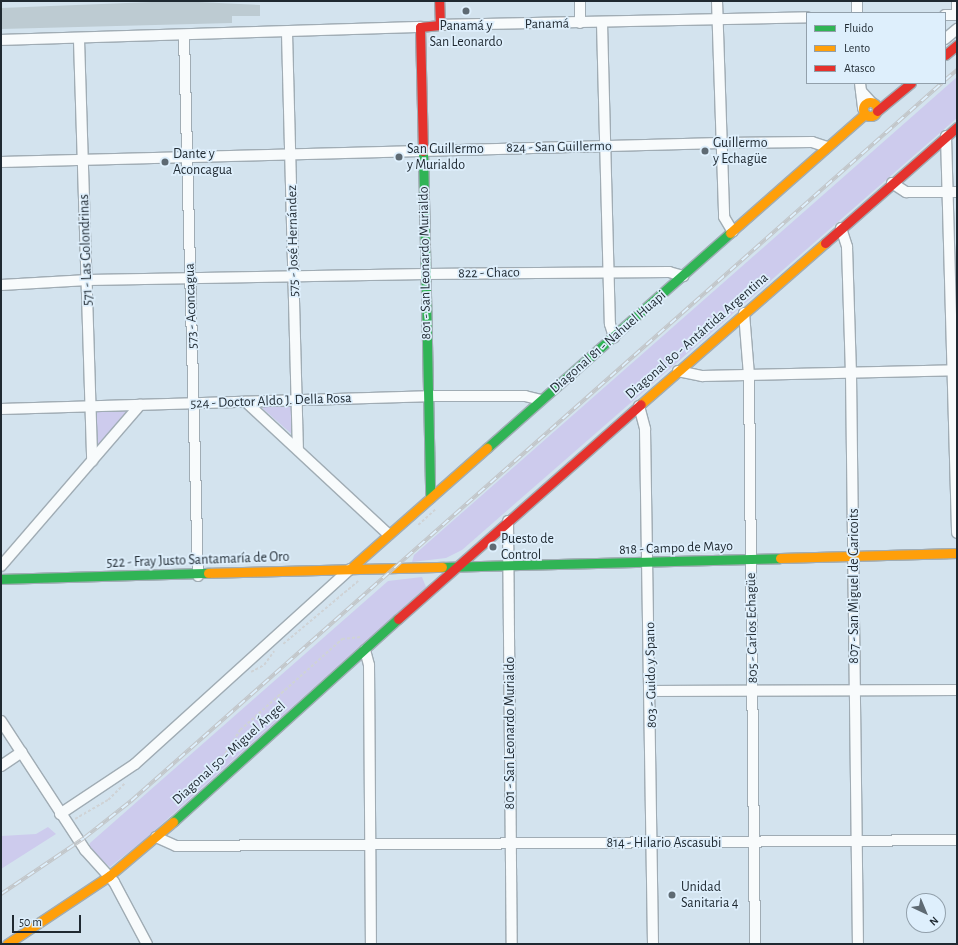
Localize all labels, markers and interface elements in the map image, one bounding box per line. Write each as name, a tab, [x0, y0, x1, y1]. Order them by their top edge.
marker: Panamá y San Leonardo	[461, 6, 471, 16]
legend	[806, 12, 946, 84]
street label: Panamá	[525, 15, 569, 33]
place label: Panamá y San Leonardo	[429, 18, 503, 50]
text: Fluido	[844, 22, 873, 34]
text: Lento	[844, 42, 870, 54]
text: Atasco	[844, 62, 875, 74]
place label: Guillermo y Echagüe	[713, 135, 768, 168]
street label: 824 - San Guillermo	[506, 138, 612, 156]
place label: San Guillermo y Murialdo	[407, 141, 484, 174]
place label: Dante y Aconcagua	[173, 146, 232, 178]
marker: Guillermo y Echagüe	[700, 146, 710, 156]
marker: San Guillermo y Murialdo	[394, 152, 404, 162]
marker: Dante y Aconcagua	[160, 157, 170, 167]
street label: 575 - José Hernández	[284, 185, 302, 297]
street label: 801 - San Leonardo Murialdo	[415, 186, 435, 340]
street label: 571 - Las Golondrinas	[76, 194, 96, 306]
street label: 573 - Aconcagua	[181, 263, 201, 349]
street label: 822 - Chaco	[458, 264, 520, 282]
street label: Diagonal 80 - Antártida Argentina	[622, 269, 772, 403]
street label: Diagonal 81 - Nahuel Huapi	[547, 287, 669, 397]
street label: 524 - Doctor Aldo J. Della Rosa	[190, 390, 352, 412]
street label: 807 - San Miguel de Garicoits	[846, 508, 862, 664]
place label: Puesto de Control	[501, 531, 554, 564]
street label: 818 - Campo de Mayo	[619, 538, 733, 558]
marker: Puesto de Control	[488, 542, 498, 552]
street label: 522 - Fray Justo Santamaría de Oro	[106, 548, 290, 572]
street label: 805 - Carlos Echagüe	[743, 573, 761, 683]
street label: 803 - Guido y Spano	[642, 622, 660, 728]
street label: 801 - San Leonardo Murialdo	[502, 657, 518, 809]
street label: Diagonal 50 - Miguel Ángel	[169, 698, 289, 808]
street label: 814 - Hilario Ascasubi	[607, 835, 721, 851]
place label: Unidad Sanitaria 4	[681, 879, 738, 912]
marker: Unidad Sanitaria 4	[666, 889, 678, 901]
north arrow	[906, 893, 946, 933]
scale bar	[14, 907, 83, 933]
text: N	[927, 915, 941, 928]
text: 50 m	[19, 916, 42, 928]

